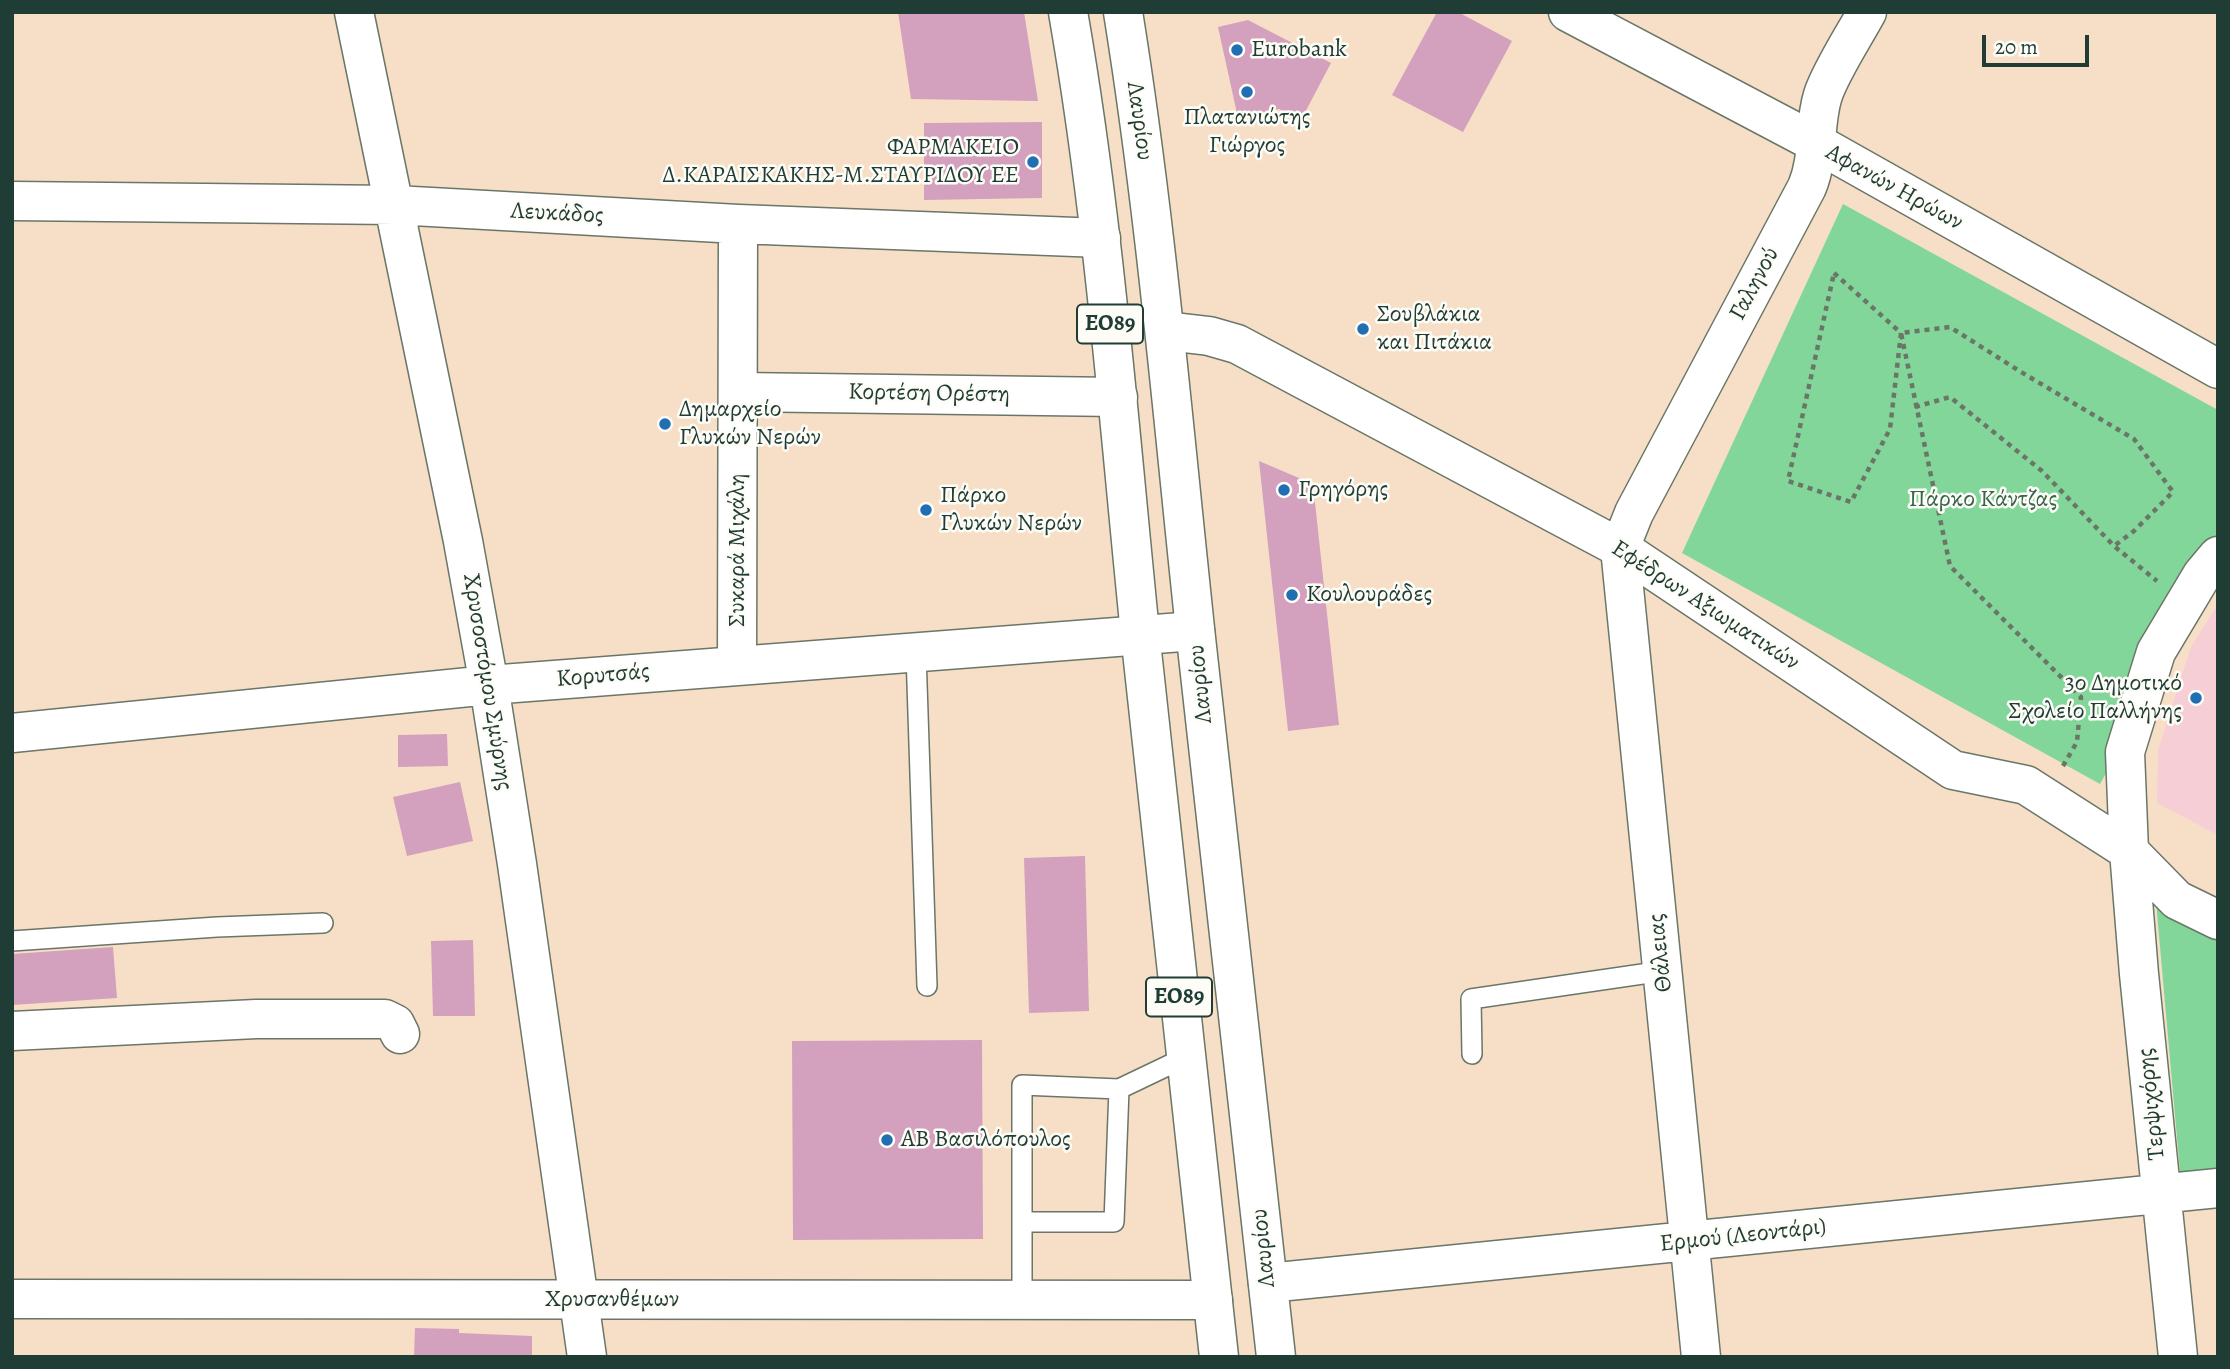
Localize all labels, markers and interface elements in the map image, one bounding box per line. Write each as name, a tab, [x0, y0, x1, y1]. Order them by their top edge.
scale bar	[1985, 21, 2092, 65]
text: 20 m	[1995, 33, 2038, 61]
place label: Eurobank	[1251, 36, 1347, 64]
marker: Eurobank	[1229, 42, 1245, 58]
street label: Λαυρίου	[1119, 80, 1159, 162]
marker: Πλατανιώτης Γιώργος	[1239, 84, 1255, 100]
place label: Πλατανιώτης Γιώργος	[1184, 104, 1310, 160]
place label: ΦΑΡΜΑΚΕΙΟ Δ.ΚΑΡΑΙΣΚΑΚΗΣ-Μ.ΣΤΑΥΡΙΔΟΥ ΕΕ	[662, 134, 1019, 190]
street label: Αφανών Ηρώων	[1820, 138, 1968, 238]
marker: ΦΑΡΜΑΚΕΙΟ Δ.ΚΑΡΑΙΣΚΑΚΗΣ-Μ.ΣΤΑΥΡΙΔΟΥ ΕΕ	[1025, 154, 1041, 170]
street label: Λευκάδος	[510, 197, 604, 231]
street label: Γαληνού	[1724, 242, 1786, 326]
place label: Σουβλάκια και Πιτάκια	[1377, 301, 1492, 357]
road number: ΕΟ89	[1077, 304, 1143, 344]
marker: Σουβλάκια και Πιτάκια	[1355, 321, 1371, 337]
street label: Κορτέση Ορέστη	[848, 378, 1010, 410]
place label: Δημαρχείο Γλυκών Νερών	[679, 396, 821, 452]
marker: Δημαρχείο Γλυκών Νερών	[657, 416, 673, 432]
street label: Συκαρά Μιχάλη	[724, 473, 752, 627]
place label: Γρηγόρης	[1298, 476, 1388, 504]
place label: Πάρκο Γλυκών Νερών	[940, 482, 1082, 538]
marker: Γρηγόρης	[1276, 482, 1292, 498]
park label: Πάρκο Κάντζας	[1909, 486, 2057, 514]
marker: Πάρκο Γλυκών Νερών	[918, 502, 934, 518]
street label: Εφέδρων Αξιωματικών	[1606, 535, 1804, 677]
street label: Χρυσοστόμου Σμύρνης	[456, 572, 518, 792]
place label: Κουλουράδες	[1306, 581, 1432, 609]
marker: Κουλουράδες	[1284, 587, 1300, 603]
street label: Λαυρίου	[1183, 643, 1219, 725]
street label: Κορυτσάς	[555, 658, 651, 694]
place label: 3ο Δημοτικό Σχολείο Παλλήνης	[2009, 670, 2182, 726]
marker: 3ο Δημοτικό Σχολείο Παλλήνης	[2188, 690, 2204, 706]
street label: Θάλειας	[1643, 912, 1679, 994]
road number: ΕΟ89	[1146, 978, 1212, 1016]
street label: Τερψιχόρης	[2132, 1047, 2172, 1161]
place label: ΑΒ Βασιλόπουλος	[901, 1126, 1071, 1154]
marker: ΑΒ Βασιλόπουλος	[879, 1132, 895, 1148]
street label: Λαυρίου	[1246, 1207, 1282, 1289]
street label: Ερμού (Λεοντάρι)	[1658, 1213, 1828, 1259]
street label: Χρυσανθέμων	[545, 1286, 679, 1314]

